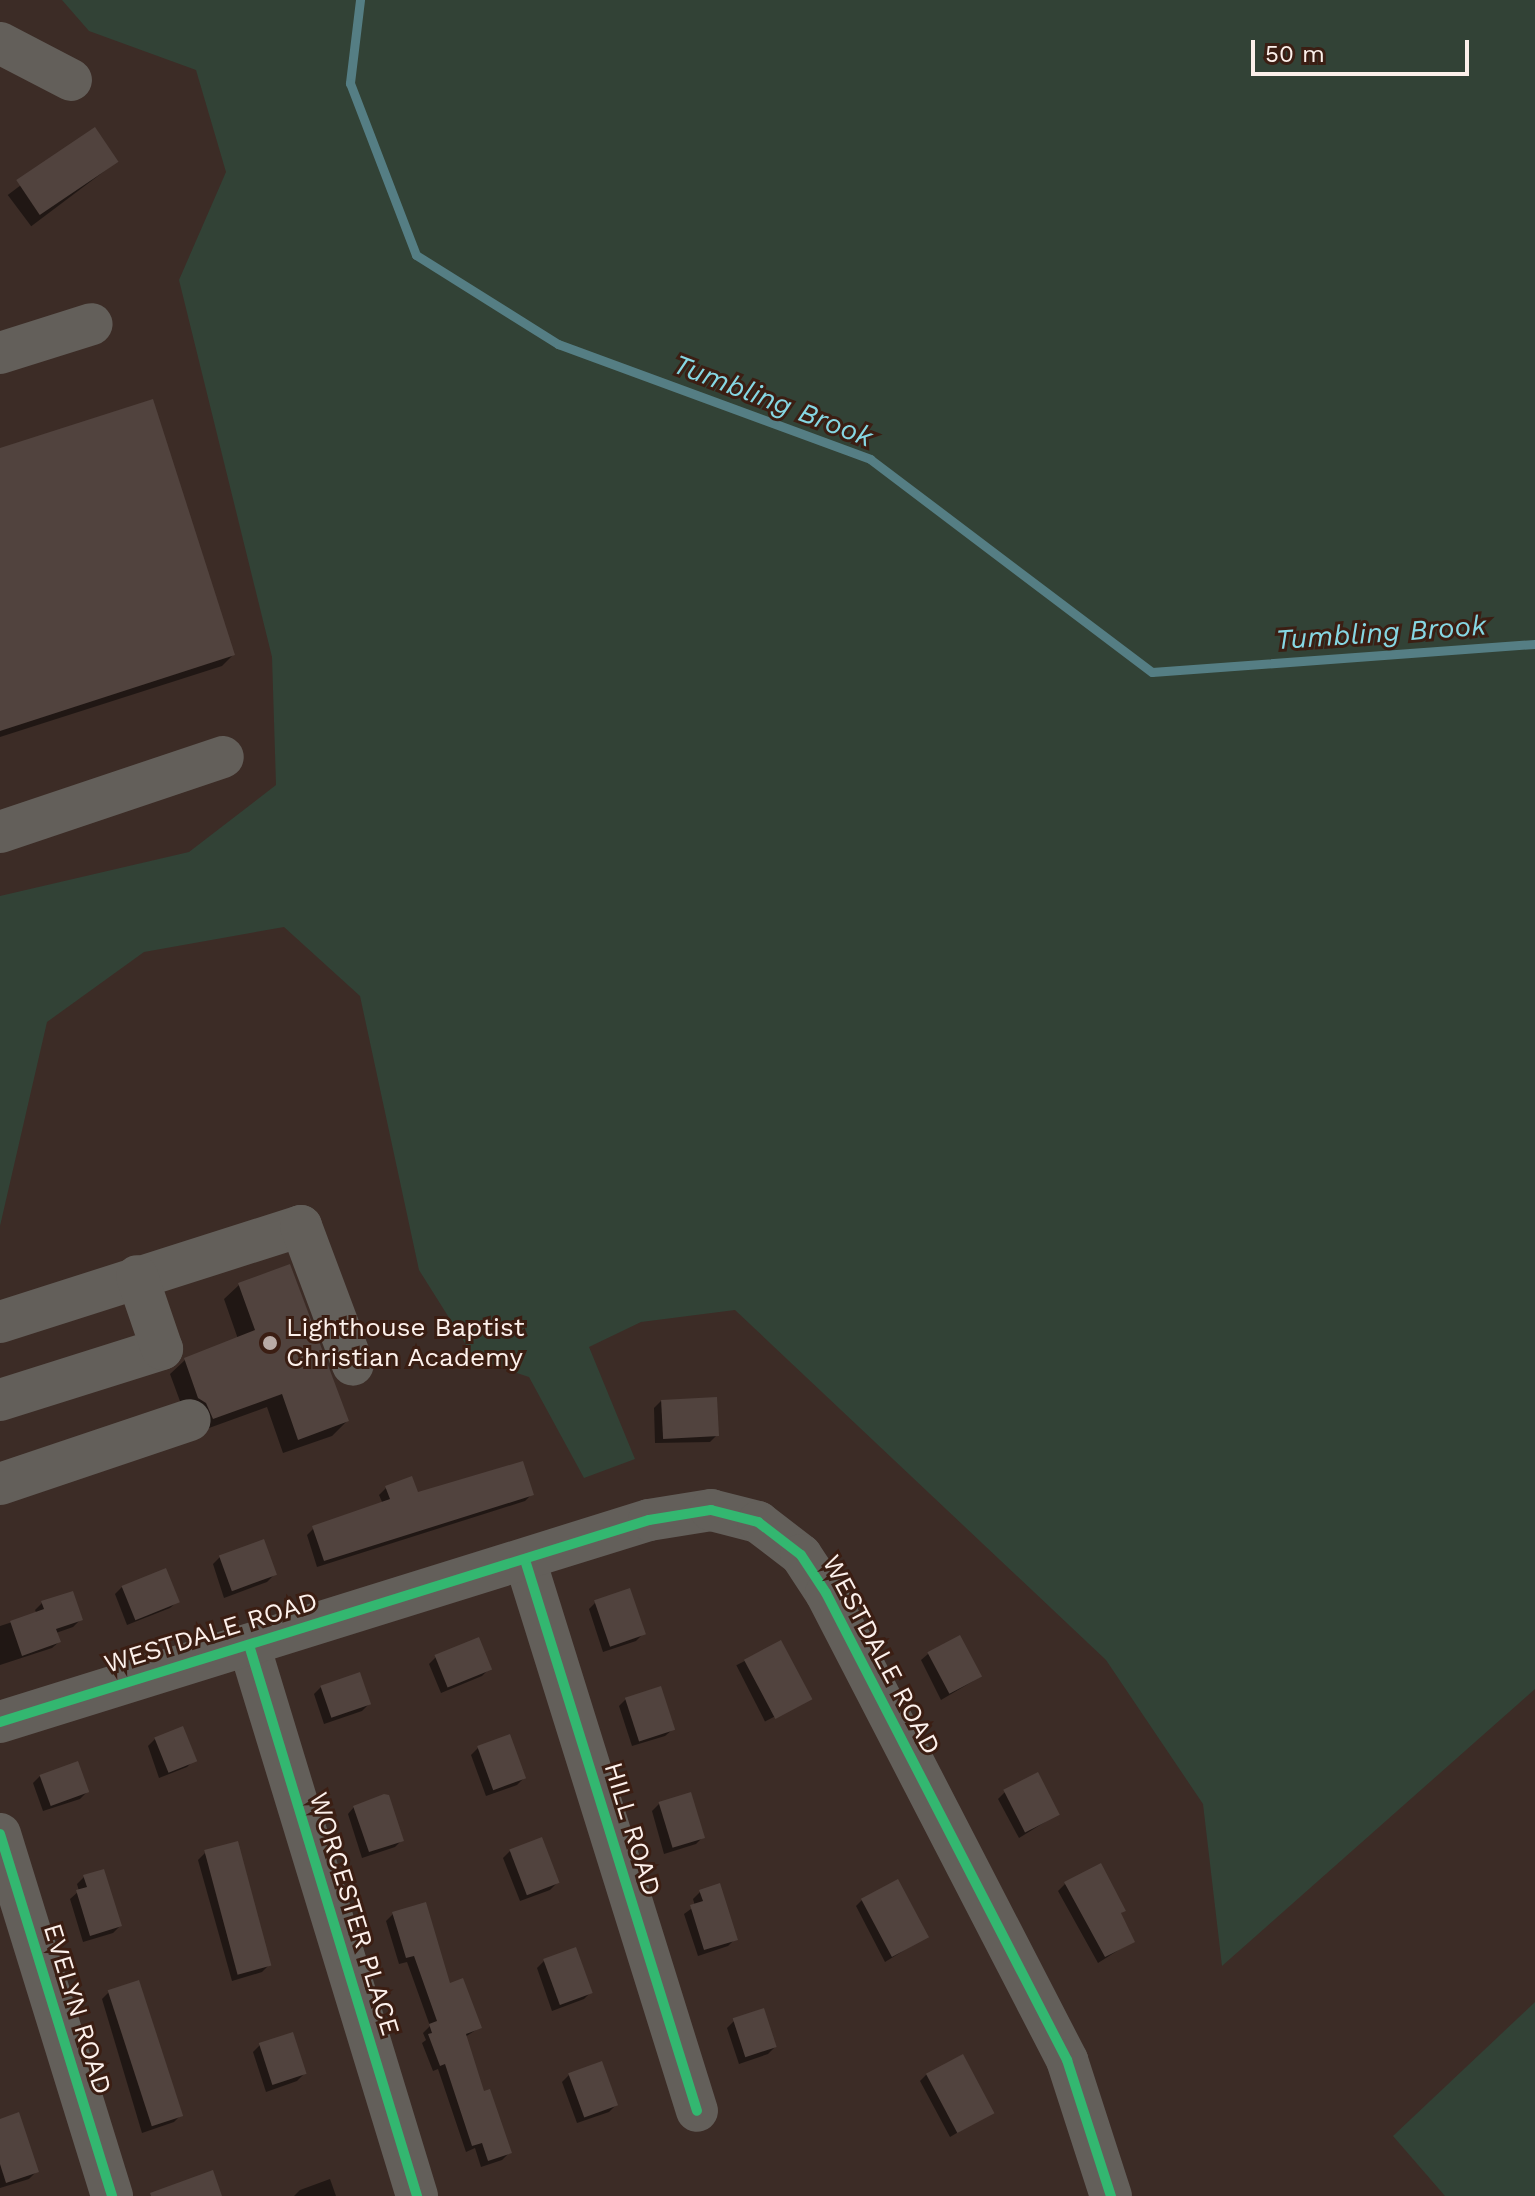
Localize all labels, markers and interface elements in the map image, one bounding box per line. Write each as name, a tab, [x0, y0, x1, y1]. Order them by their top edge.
scale bar	[1255, 24, 1473, 74]
text: 50 m	[1265, 40, 1325, 68]
water label: Tumbling Brook	[668, 348, 878, 454]
water label: Tumbling Brook	[1275, 609, 1487, 657]
place label: Lighthouse Baptist Christian Academy	[286, 1312, 525, 1374]
marker: Lighthouse Baptist Christian Academy	[261, 1334, 279, 1352]
street label: WESTDALE ROAD	[815, 1550, 947, 1760]
street label: WESTDALE ROAD	[101, 1586, 321, 1680]
street label: HILL ROAD	[597, 1758, 667, 1900]
street label: WORCESTER PLACE	[302, 1789, 406, 2039]
street label: EVELYN ROAD	[36, 1920, 118, 2098]

